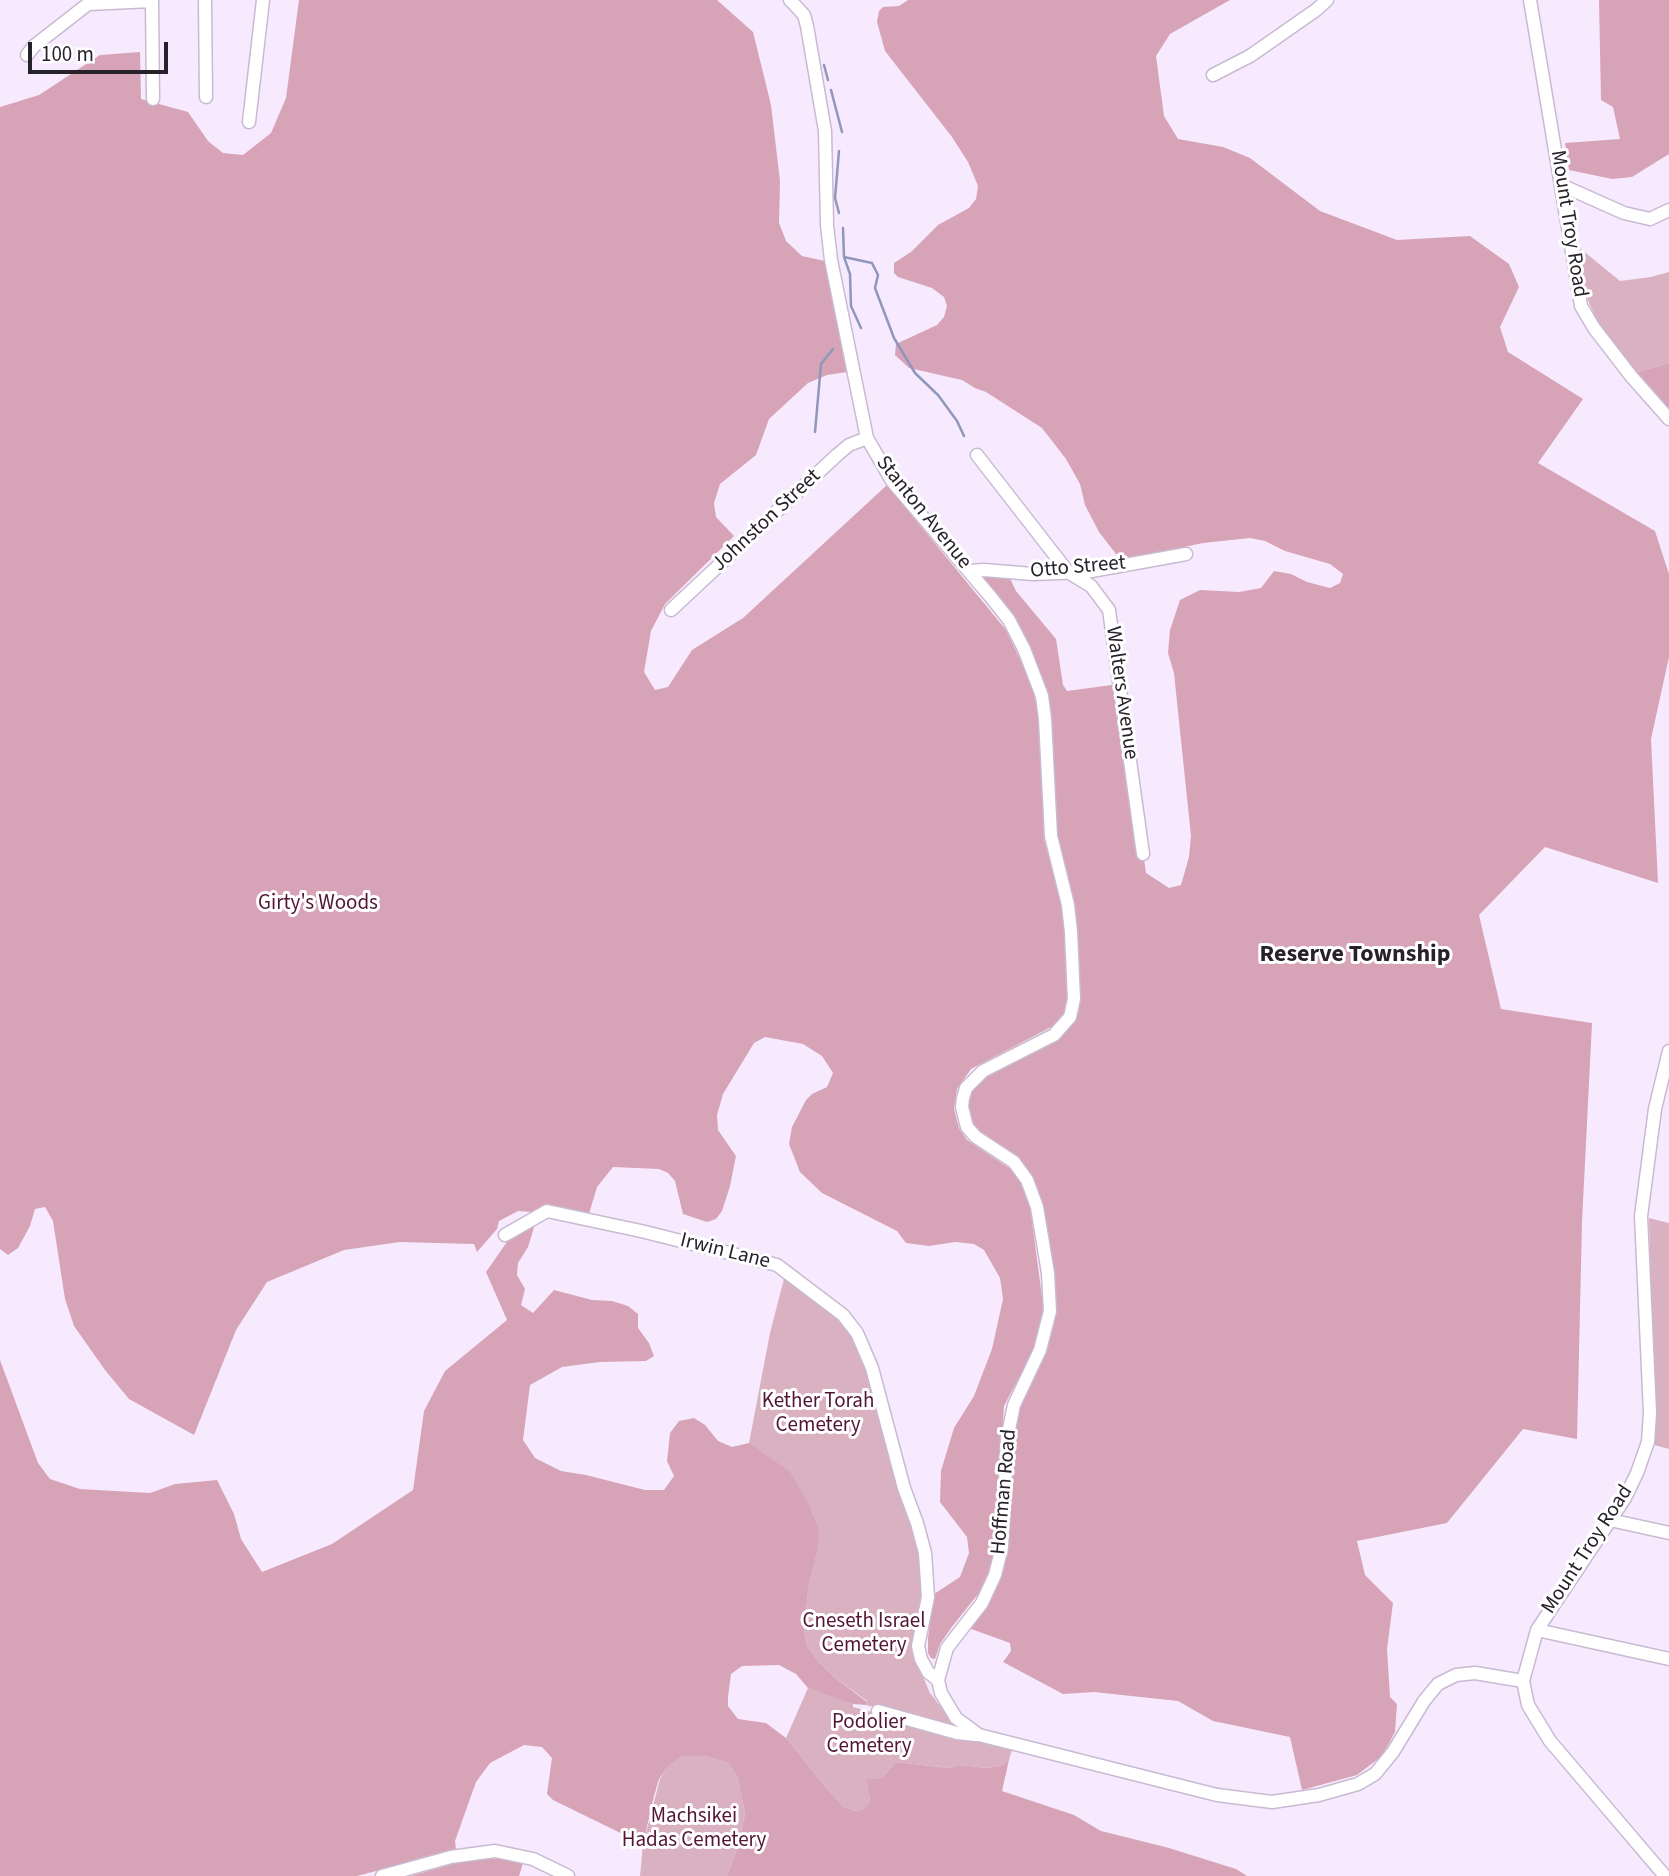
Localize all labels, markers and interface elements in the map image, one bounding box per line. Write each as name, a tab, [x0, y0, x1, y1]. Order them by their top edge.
scale bar	[32, 28, 172, 72]
text: 100 m	[41, 39, 94, 69]
street label: Mount Troy Road	[1544, 149, 1592, 299]
street label: Stanton Avenue	[870, 451, 976, 575]
street label: Johnston Street	[707, 464, 827, 578]
street label: Otto Street	[1029, 551, 1127, 585]
street label: Walters Avenue	[1099, 625, 1143, 761]
park label: Girty's Woods	[258, 891, 378, 917]
district label: Reserve Township	[1260, 942, 1450, 970]
street label: Irwin Lane	[677, 1229, 773, 1275]
park label: Kether Torah Cemetery	[762, 1389, 874, 1439]
street label: Hoffman Road	[987, 1428, 1023, 1556]
street label: Mount Troy Road	[1537, 1481, 1639, 1619]
park label: Cneseth Israel Cemetery	[802, 1609, 926, 1659]
park label: Podolier Cemetery	[827, 1710, 911, 1760]
park label: Machsikei Hadas Cemetery	[622, 1804, 766, 1854]

